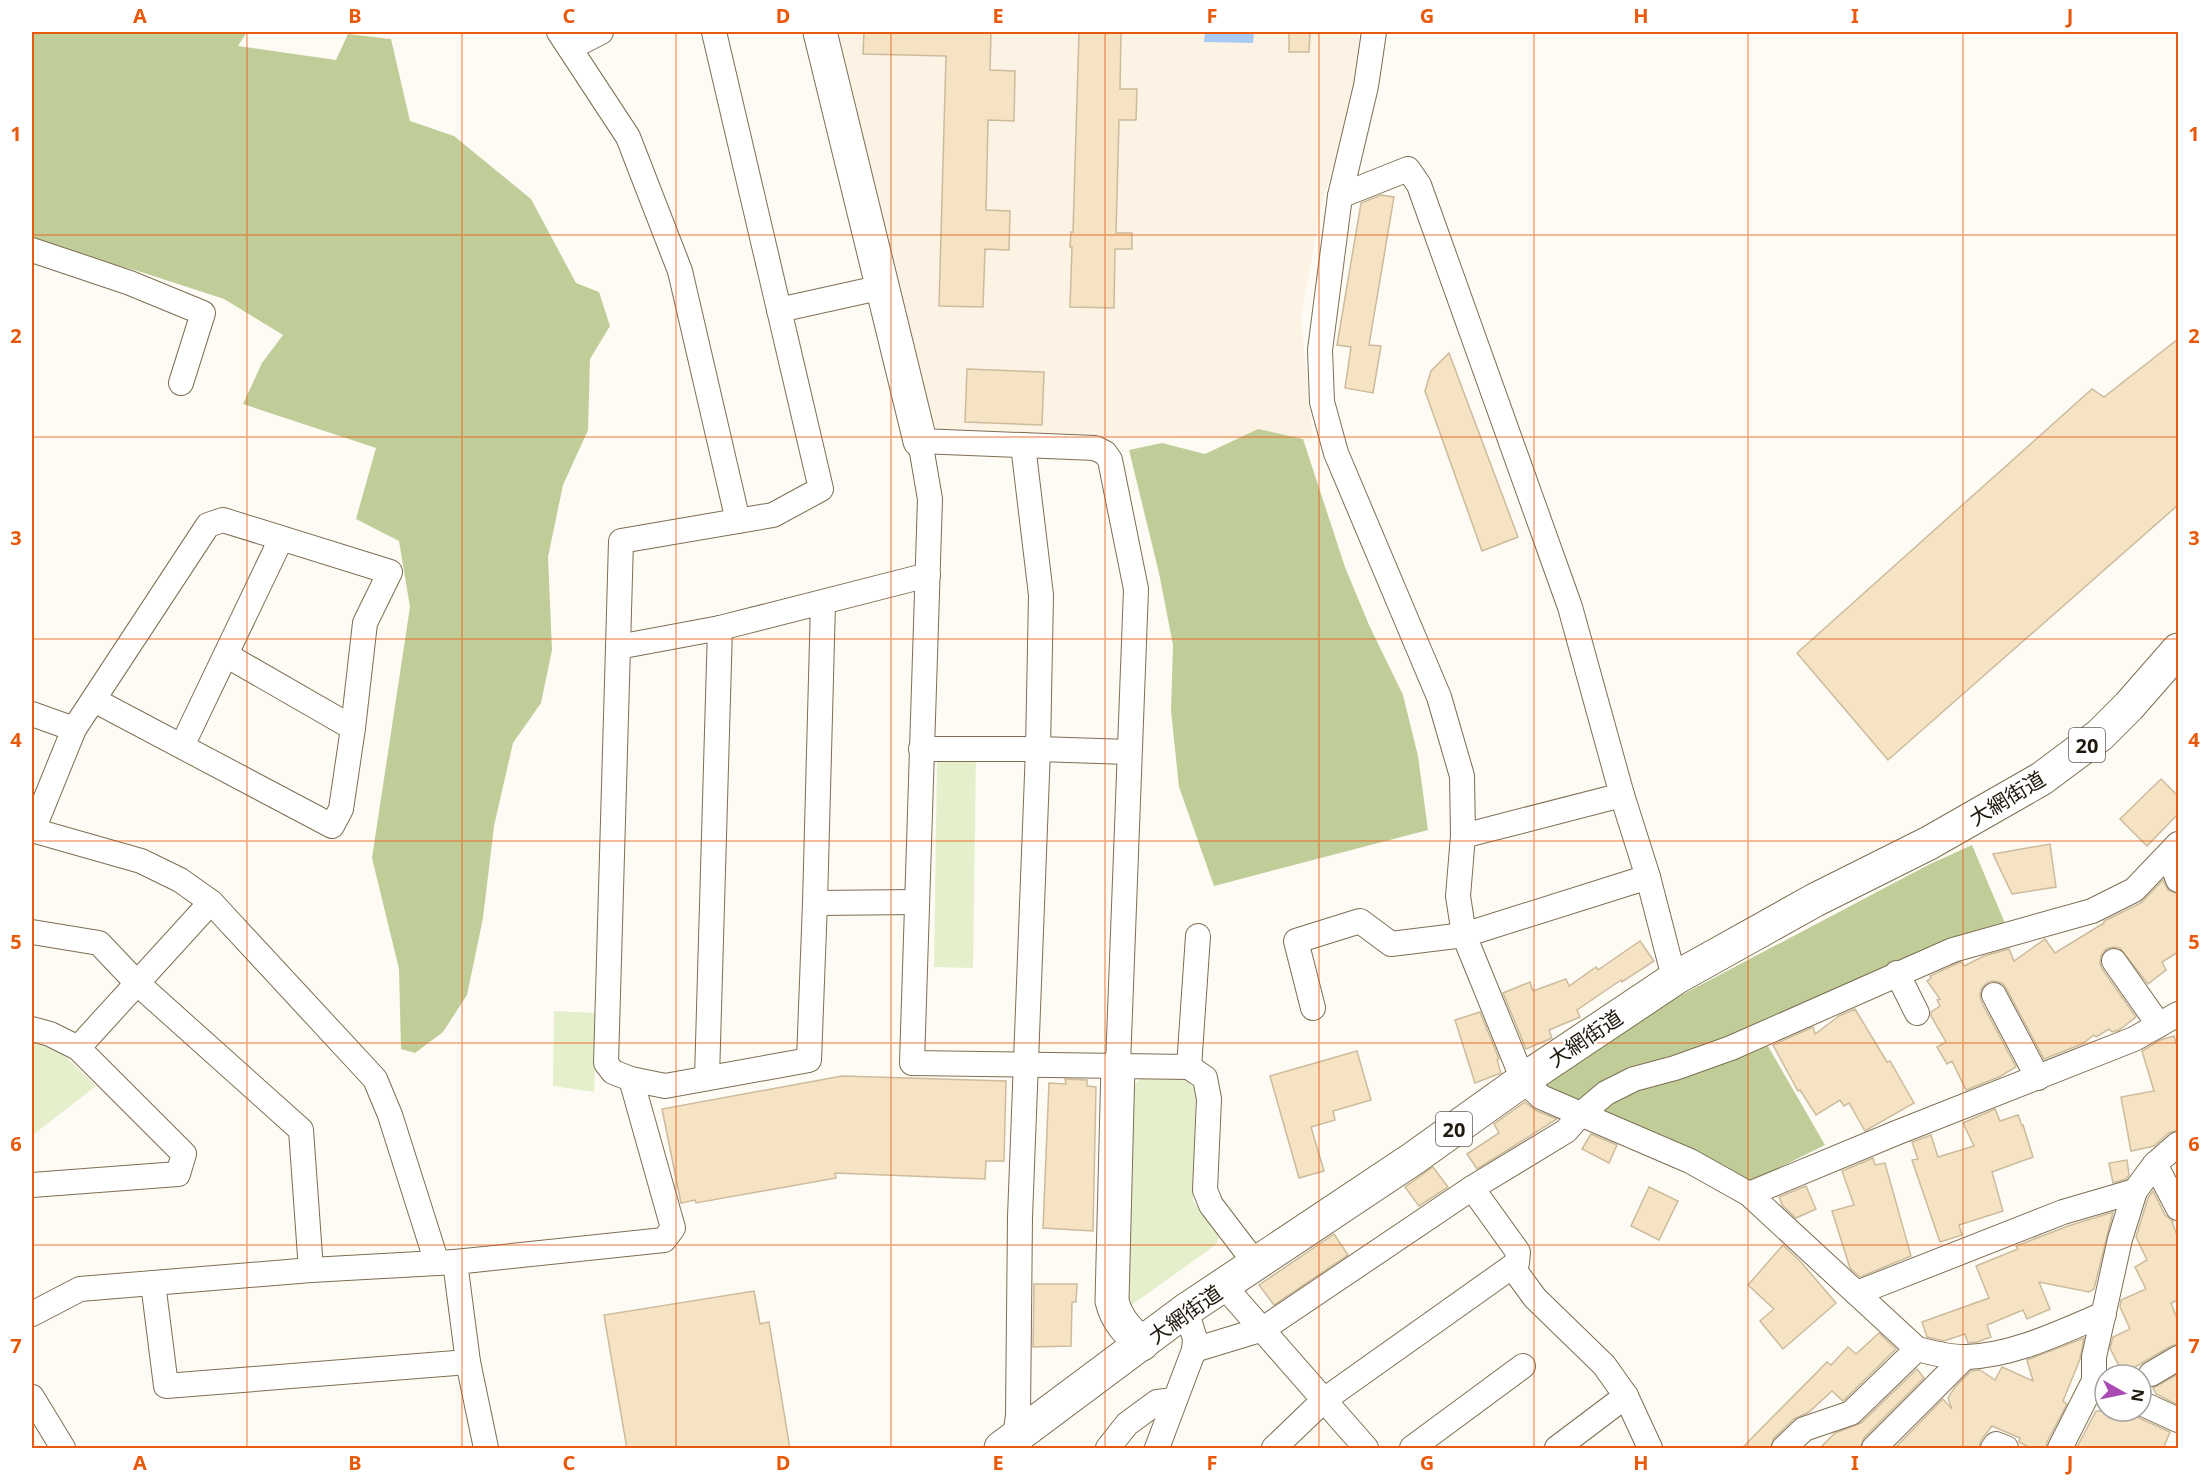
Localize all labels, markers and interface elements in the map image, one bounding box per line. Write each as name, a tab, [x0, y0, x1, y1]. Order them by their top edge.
text: A	[133, 2, 147, 29]
text: B	[348, 2, 362, 29]
text: C	[563, 2, 576, 29]
text: D	[776, 2, 790, 29]
text: E	[992, 2, 1004, 29]
text: F	[1207, 2, 1217, 29]
text: G	[1420, 2, 1434, 29]
text: H	[1633, 2, 1649, 29]
text: I	[1851, 2, 1859, 29]
text: J	[2065, 2, 2073, 29]
text: 1	[10, 120, 22, 147]
text: 1	[2188, 120, 2200, 147]
text: 2	[10, 322, 22, 349]
text: 2	[2188, 322, 2200, 349]
text: 3	[10, 524, 22, 551]
text: 3	[2188, 524, 2200, 551]
text: 4	[10, 726, 22, 753]
text: 4	[2188, 726, 2200, 753]
road number: 20	[2069, 728, 2105, 762]
street label: 大網街道	[1964, 764, 2050, 832]
text: 5	[10, 928, 22, 955]
text: 5	[2188, 928, 2200, 955]
street label: 大網街道	[1542, 1003, 1628, 1073]
road number: 20	[1436, 1112, 1472, 1146]
text: 6	[10, 1130, 22, 1157]
text: 6	[2188, 1130, 2200, 1157]
street label: 大網街道	[1143, 1278, 1227, 1350]
text: 7	[10, 1332, 22, 1359]
text: 7	[2188, 1332, 2200, 1359]
north arrow	[2093, 1363, 2153, 1423]
text: N	[2126, 1387, 2150, 1403]
text: A	[133, 1449, 147, 1476]
text: B	[348, 1449, 362, 1476]
text: C	[563, 1449, 576, 1476]
text: D	[776, 1449, 790, 1476]
text: E	[992, 1449, 1004, 1476]
text: F	[1207, 1449, 1217, 1476]
text: G	[1420, 1449, 1434, 1476]
text: H	[1633, 1449, 1649, 1476]
text: I	[1851, 1449, 1859, 1476]
text: J	[2065, 1449, 2073, 1476]

